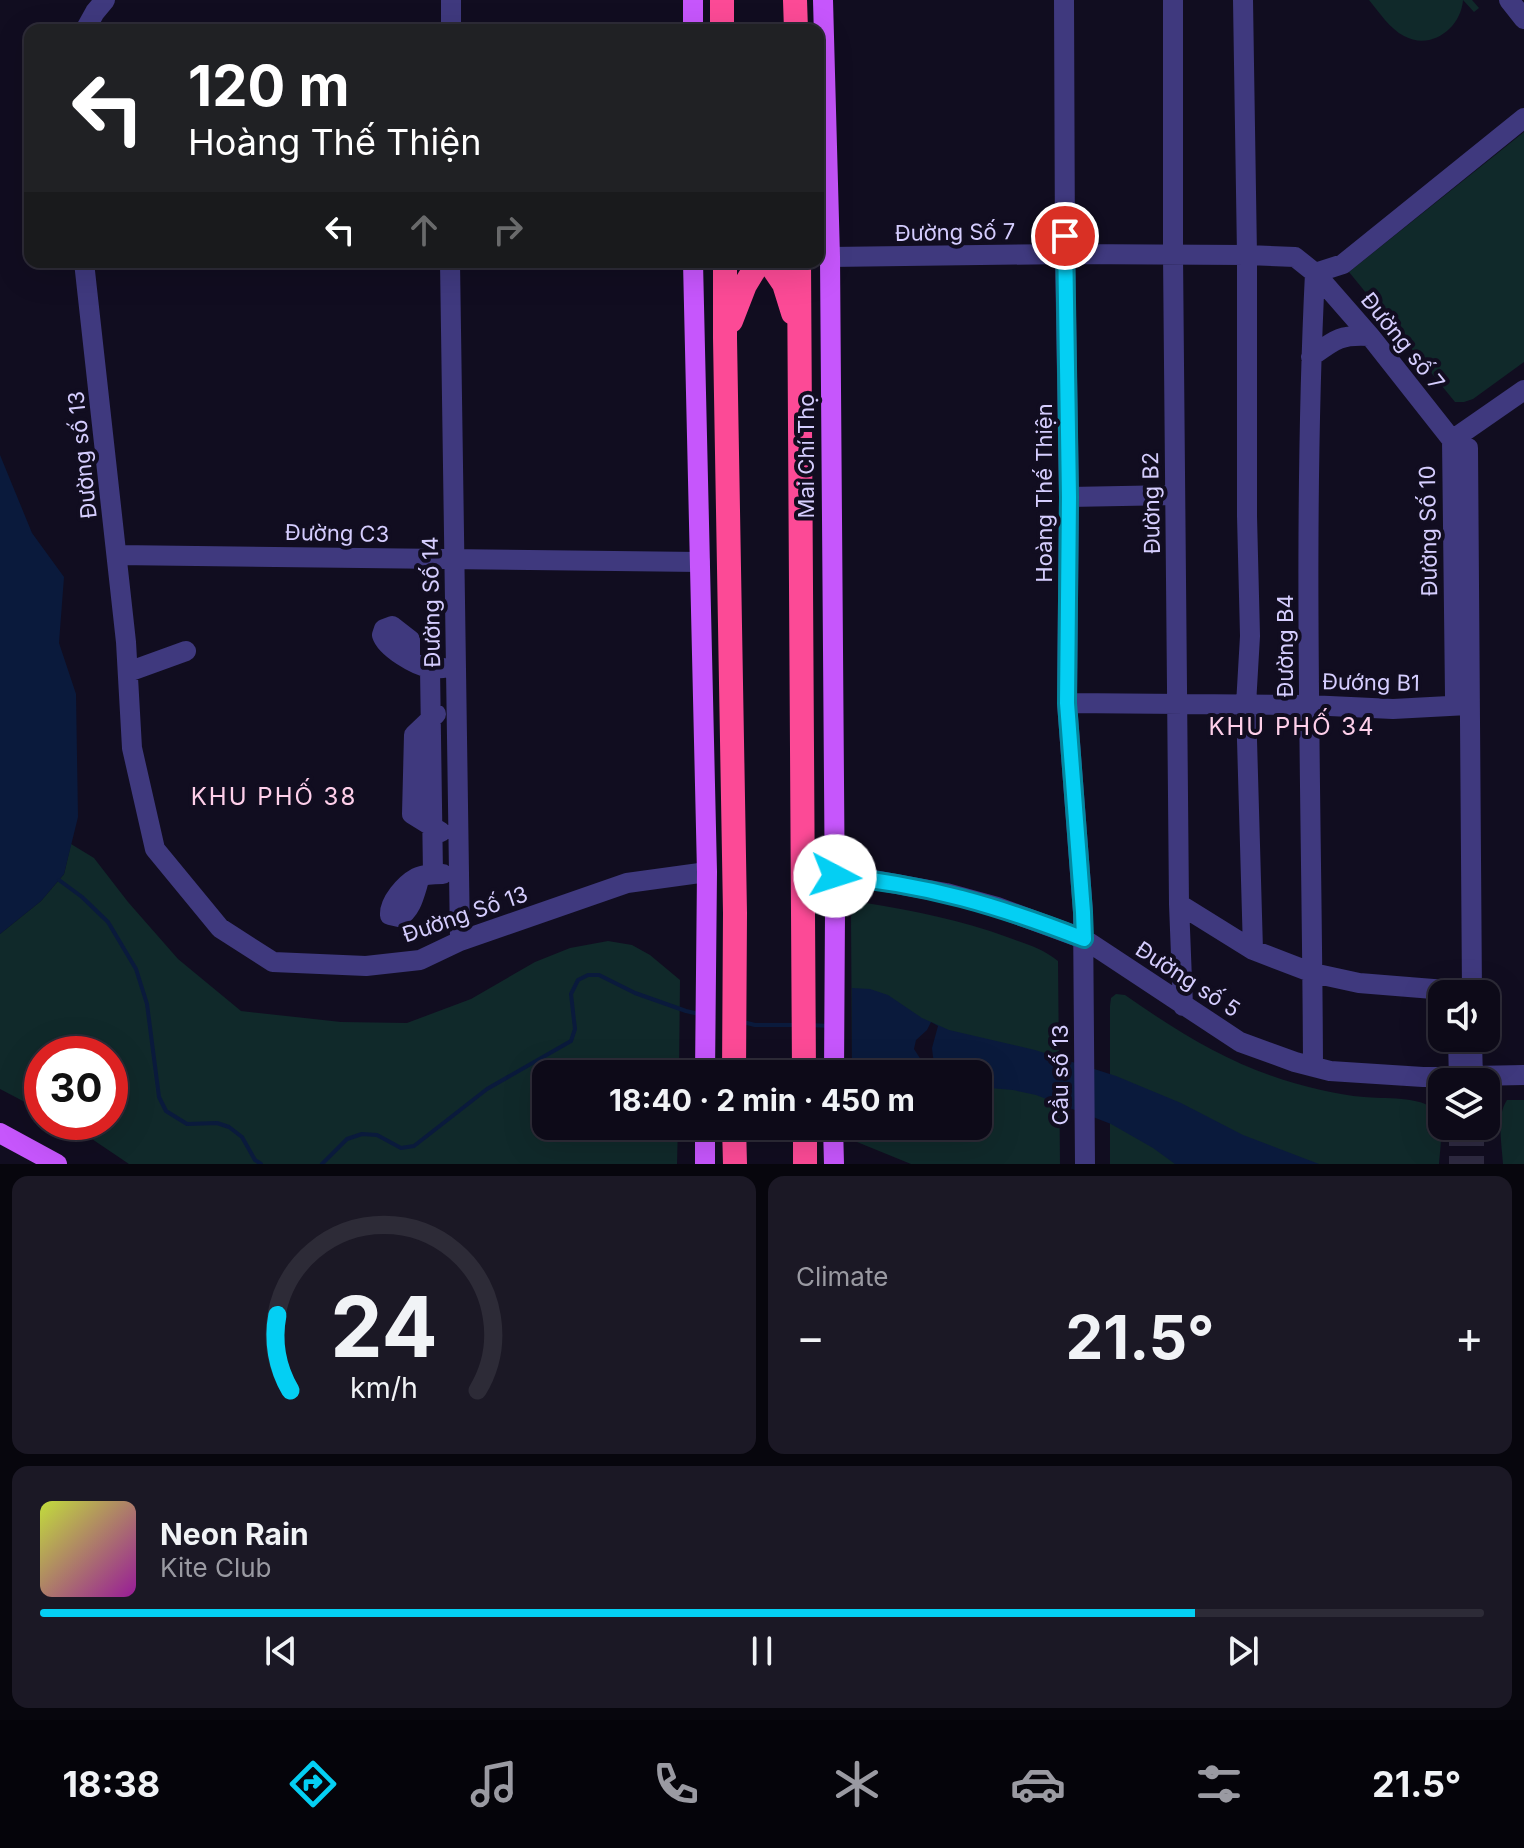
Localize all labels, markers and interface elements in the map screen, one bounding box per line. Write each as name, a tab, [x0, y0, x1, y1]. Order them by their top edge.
text: 120 m	[188, 52, 350, 120]
icon: left	[56, 56, 160, 160]
text: Hoàng Thế Thiện	[188, 120, 482, 164]
pin	[1031, 202, 1099, 270]
icon: left	[318, 208, 362, 252]
icon: ahead	[402, 208, 446, 252]
icon: right	[486, 208, 530, 252]
icon: arrive	[1043, 214, 1087, 258]
street label: Đường Số 7	[895, 218, 1015, 246]
street label: Đường số 7	[1356, 287, 1450, 395]
street label: Đường số 13	[62, 390, 102, 520]
street label: Mai Chí Thọ	[793, 394, 819, 518]
street label: Hoàng Thế Thiện	[1031, 403, 1057, 583]
street label: Đường B2	[1137, 452, 1165, 554]
street label: Đường Số 10	[1414, 465, 1442, 597]
street label: Đường C3	[285, 519, 389, 547]
street label: Đường Số 14	[417, 536, 445, 668]
street label: Đường B4	[1272, 594, 1298, 698]
street label: Đướng B1	[1322, 668, 1420, 696]
district label: KHU PHỐ 34	[1208, 708, 1376, 741]
district label: KHU PHỐ 38	[191, 778, 357, 811]
position arrow	[793, 834, 877, 918]
street label: Đường Số 13	[399, 880, 531, 948]
street label: Đường số 5	[1131, 936, 1245, 1022]
map controls	[1428, 980, 1500, 1140]
button: sound	[1428, 980, 1500, 1052]
street label: Cầu số 13	[1047, 1024, 1073, 1126]
speed limit sign: 30	[24, 1036, 128, 1140]
button: layers	[1428, 1068, 1500, 1140]
text: 18:40 · 2 min · 450 m	[609, 1082, 915, 1118]
text: Climate	[796, 1261, 888, 1292]
text: 24	[330, 1276, 438, 1377]
text: 21.5°	[1066, 1301, 1214, 1373]
text: −	[796, 1310, 825, 1364]
text: +	[1455, 1310, 1484, 1364]
text: km/h	[350, 1370, 418, 1405]
text: Neon Rain	[160, 1516, 309, 1552]
text: Kite Club	[160, 1552, 271, 1583]
icon: previous	[259, 1629, 303, 1673]
icon: pause	[740, 1629, 784, 1673]
icon: next	[1221, 1629, 1265, 1673]
icon: directions	[285, 1756, 341, 1812]
icon: music	[466, 1756, 522, 1812]
icon: phone	[648, 1756, 704, 1812]
icon: climate	[829, 1756, 885, 1812]
icon: car	[1010, 1756, 1066, 1812]
icon: filters	[1191, 1756, 1247, 1812]
text: 18:38	[63, 1762, 160, 1806]
text: 21.5°	[1372, 1762, 1461, 1806]

